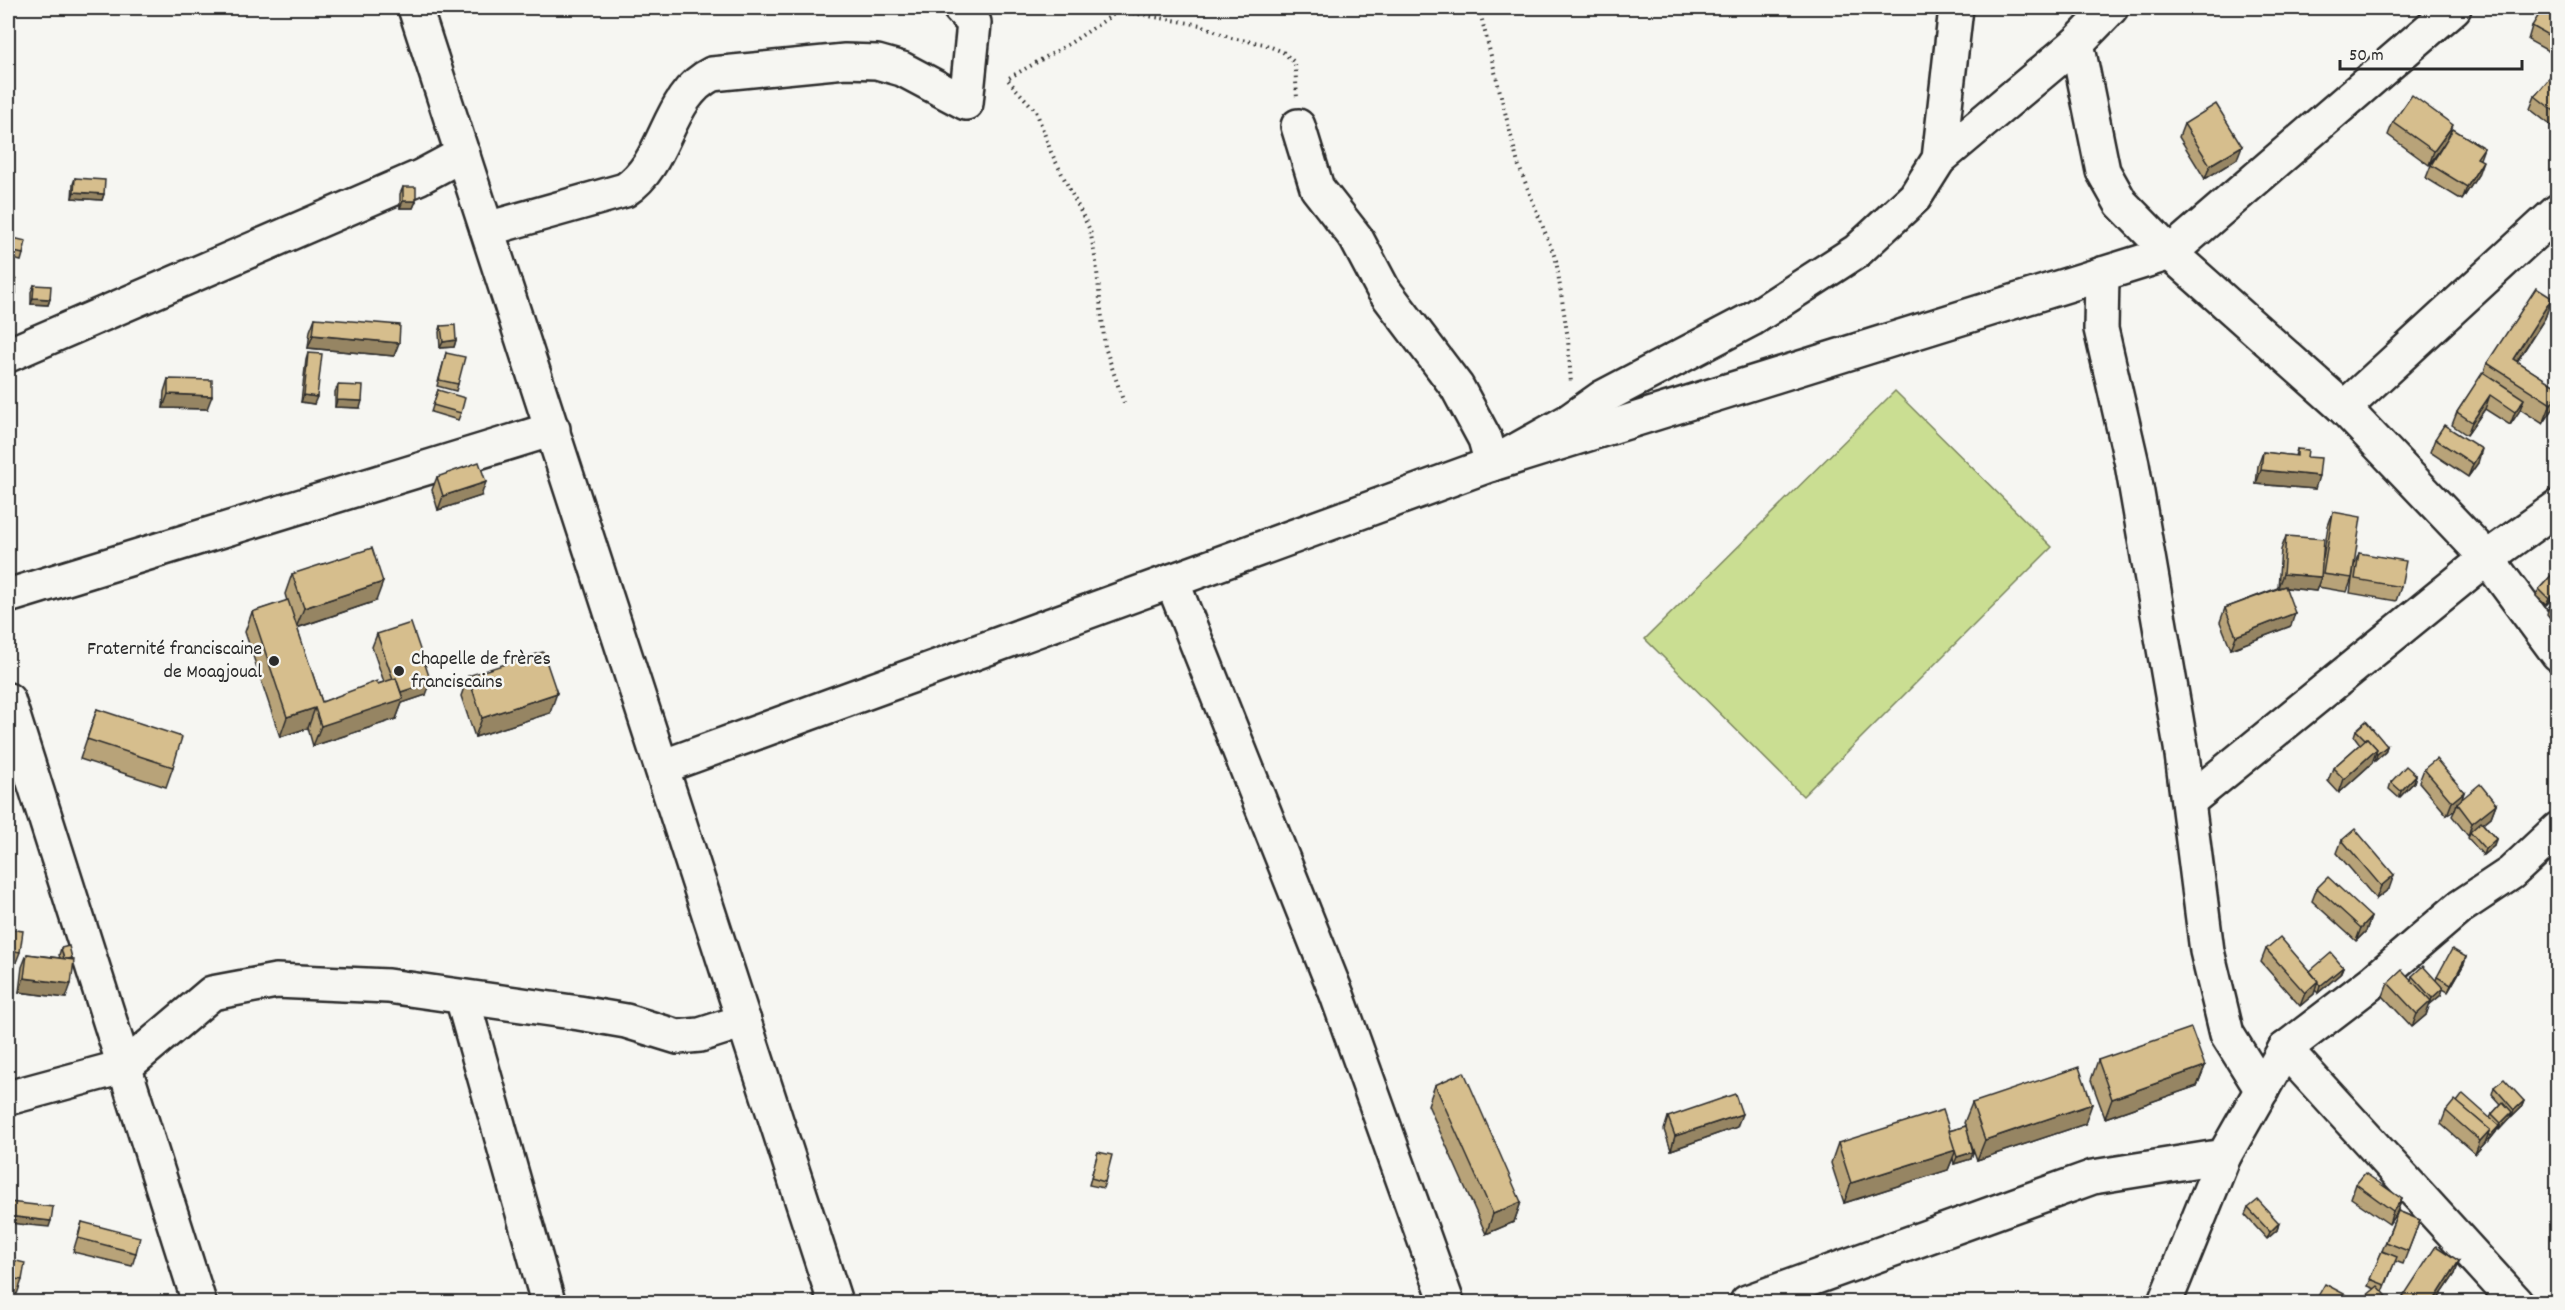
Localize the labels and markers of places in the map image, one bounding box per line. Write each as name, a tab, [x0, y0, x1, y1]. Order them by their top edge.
place label: Fraternité franciscaine de Moagjoual	[87, 636, 262, 687]
place label: Chapelle de frères franciscains	[411, 646, 551, 697]
marker: Fraternité franciscaine de Moagjoual	[267, 654, 281, 668]
marker: Chapelle de frères franciscains	[392, 664, 406, 678]

